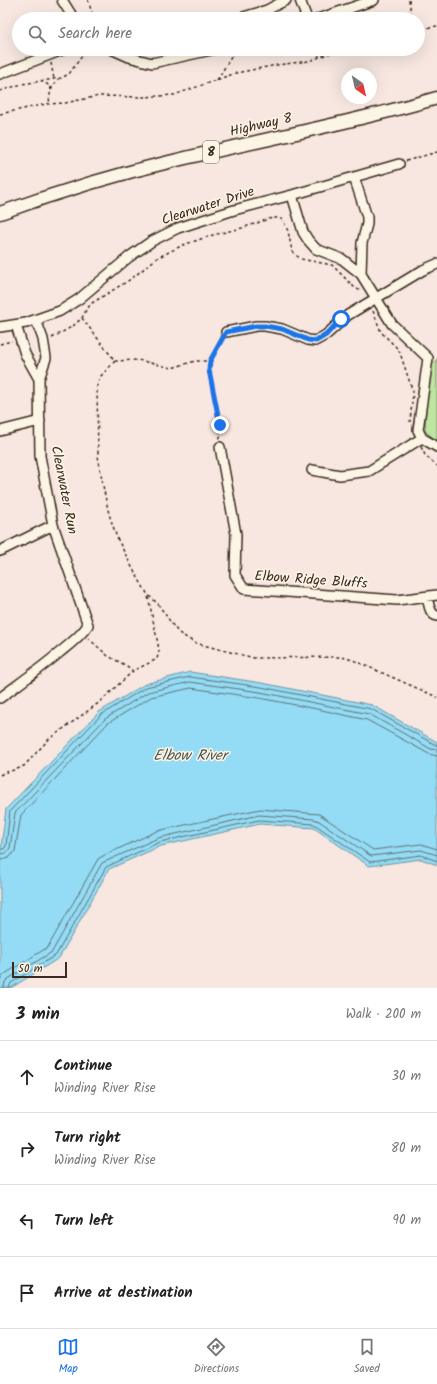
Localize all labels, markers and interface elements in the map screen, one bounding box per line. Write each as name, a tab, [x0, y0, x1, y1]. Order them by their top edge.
search box	[12, 12, 425, 56]
text: Search here	[58, 22, 132, 46]
icon: search	[26, 23, 48, 45]
north arrow	[341, 68, 377, 104]
street label: Highway 8	[228, 107, 295, 143]
road number: 8	[203, 141, 219, 163]
street label: Clearwater Drive	[159, 180, 258, 231]
route start	[332, 310, 350, 328]
route end	[211, 416, 229, 434]
street label: Clearwater Run	[45, 444, 83, 536]
street label: Elbow Ridge Bluffs	[254, 565, 368, 595]
water label: Elbow River	[153, 744, 230, 768]
scale bar	[12, 960, 67, 979]
text: 50 m	[18, 960, 43, 978]
text: 3 min	[16, 1001, 60, 1028]
text: Walk · 200 m	[346, 1004, 421, 1025]
text: Continue	[54, 1054, 112, 1078]
icon: ahead	[16, 1066, 38, 1088]
text: 30 m	[392, 1066, 421, 1087]
text: Winding River Rise	[54, 1078, 156, 1099]
text: Turn right	[54, 1126, 121, 1150]
icon: right	[16, 1138, 38, 1160]
text: 80 m	[391, 1138, 421, 1159]
text: Winding River Rise	[54, 1150, 156, 1171]
text: Turn left	[54, 1209, 114, 1233]
icon: left	[16, 1210, 38, 1232]
text: 90 m	[393, 1210, 421, 1231]
text: Arrive at destination	[54, 1281, 193, 1305]
icon: arrive	[16, 1282, 38, 1304]
tab: Map	[57, 1336, 79, 1378]
tab: Directions	[194, 1336, 239, 1378]
tab: Saved	[354, 1336, 380, 1378]

